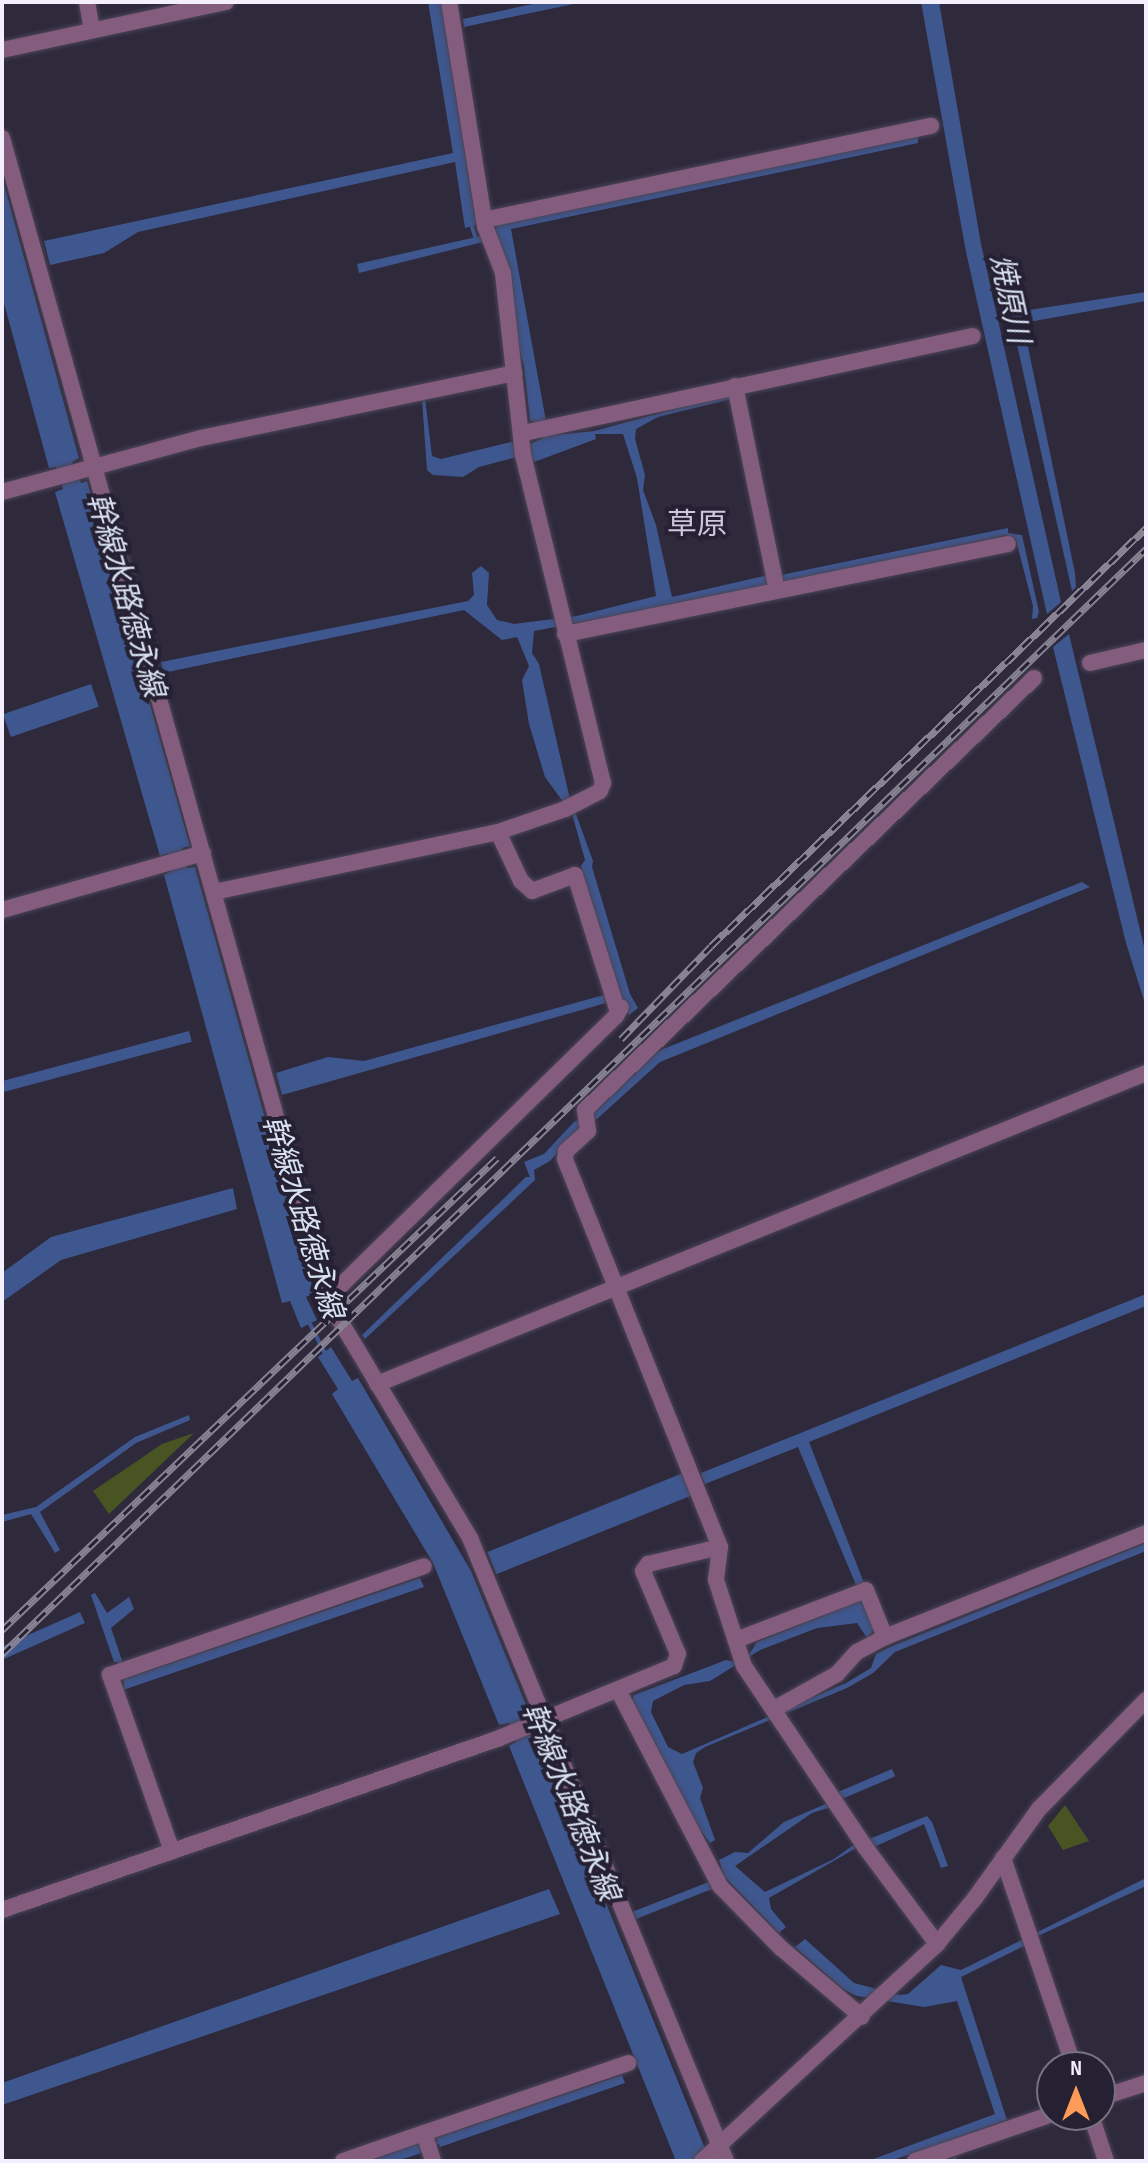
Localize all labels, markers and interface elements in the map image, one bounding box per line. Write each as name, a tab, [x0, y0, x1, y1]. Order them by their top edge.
water label: 焼原川	[982, 251, 1036, 347]
water label: 幹線水路徳永線	[79, 489, 171, 701]
district label: 草原	[667, 507, 727, 543]
water label: 幹線水路徳永線	[254, 1111, 350, 1323]
water label: 幹線水路徳永線	[514, 1698, 626, 1906]
north arrow	[1036, 2051, 1116, 2131]
text: N	[1070, 2055, 1082, 2082]

